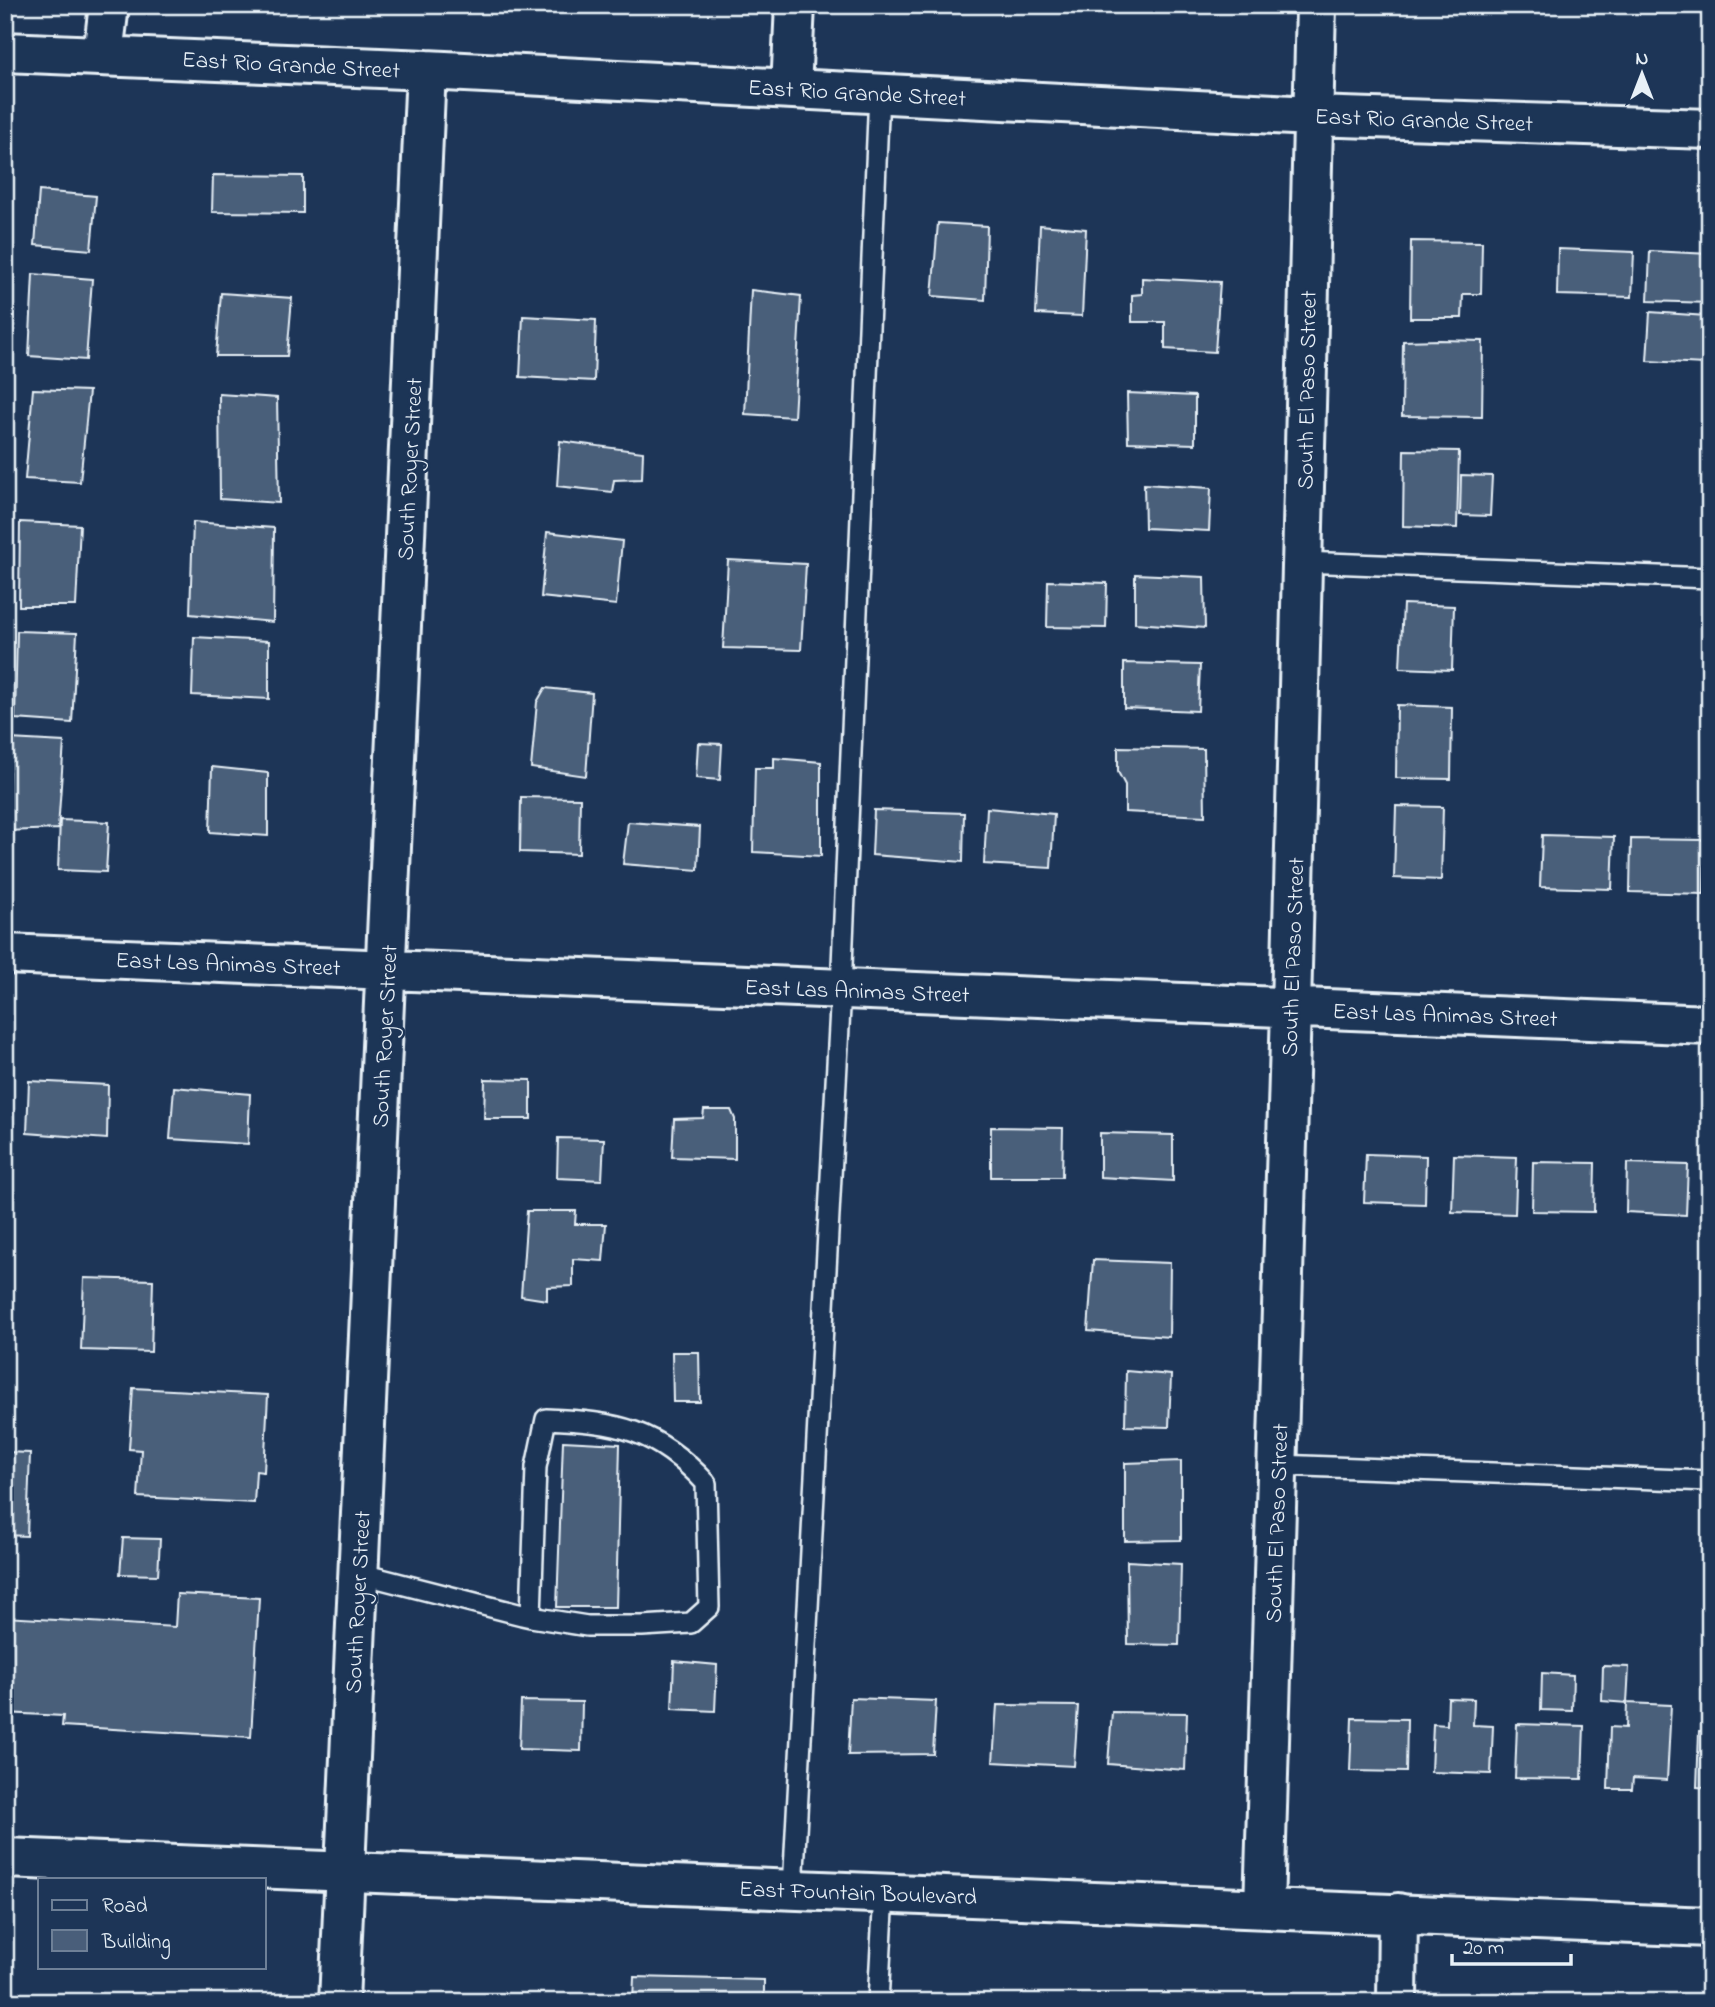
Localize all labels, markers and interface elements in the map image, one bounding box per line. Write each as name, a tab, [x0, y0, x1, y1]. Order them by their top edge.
north arrow	[1606, 38, 1676, 108]
street label: East Rio Grande Street	[181, 44, 401, 89]
text: N	[1636, 46, 1649, 73]
street label: East Rio Grande Street	[747, 72, 967, 117]
street label: East Rio Grande Street	[1314, 101, 1534, 142]
street label: South El Paso Street	[1290, 290, 1327, 490]
street label: South Royer Street	[390, 377, 435, 561]
street label: South El Paso Street	[1275, 857, 1314, 1057]
street label: South Royer Street	[365, 944, 410, 1128]
street label: East Las Animas Street	[115, 945, 341, 986]
street label: East Las Animas Street	[744, 972, 970, 1013]
street label: East Las Animas Street	[1332, 996, 1558, 1037]
street label: South El Paso Street	[1259, 1423, 1298, 1623]
street label: South Royer Street	[338, 1510, 383, 1694]
street label: East Fountain Boulevard	[738, 1874, 978, 1915]
legend	[38, 1878, 266, 1968]
text: Road	[102, 1892, 148, 1922]
scale bar	[1452, 1923, 1572, 1967]
text: Building	[101, 1928, 171, 1960]
text: 20 m	[1463, 1934, 1504, 1964]

